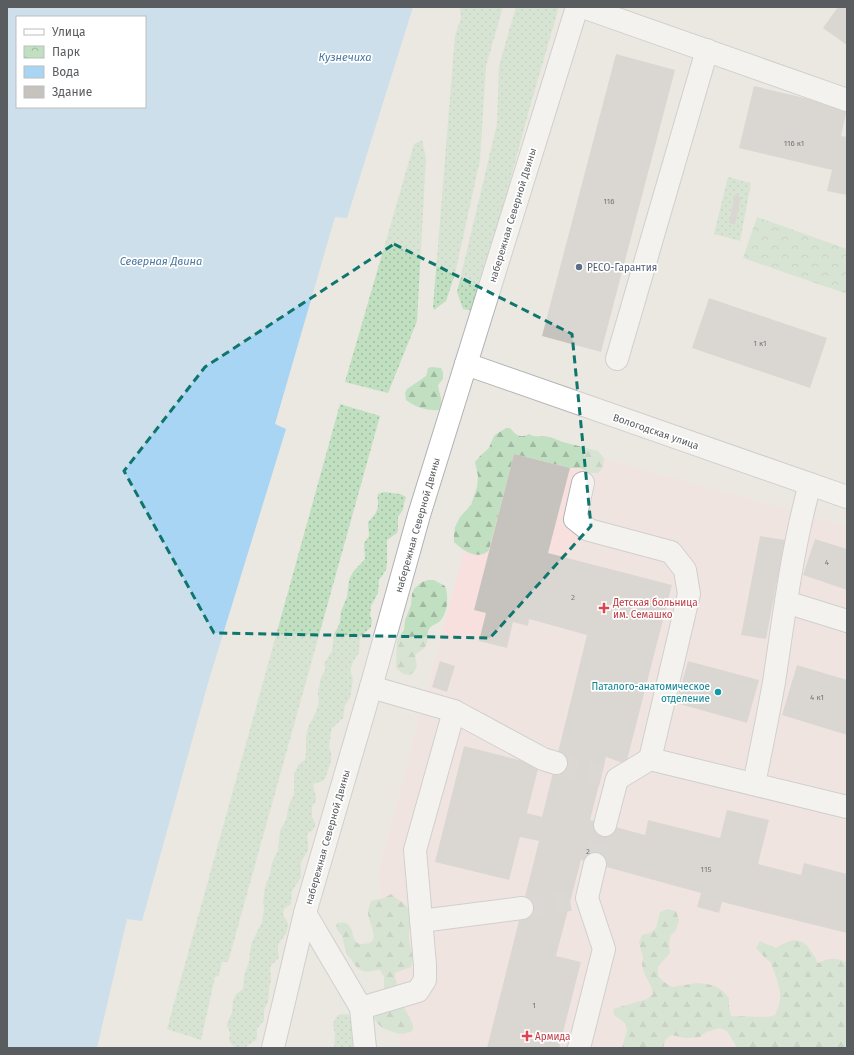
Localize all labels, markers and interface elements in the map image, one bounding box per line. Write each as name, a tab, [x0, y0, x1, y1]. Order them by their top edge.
legend	[16, 16, 146, 108]
text: Улица	[52, 25, 86, 39]
text: Парк	[52, 45, 81, 59]
water label: Кузнечиха	[319, 51, 372, 64]
text: Вода	[52, 65, 79, 79]
text: Здание	[52, 85, 92, 99]
house number: 116 к1	[784, 139, 804, 148]
street label: набережная Северной Двины	[487, 147, 539, 284]
house number: 116	[603, 197, 615, 206]
water label: Северная Двина	[120, 255, 202, 268]
marker: РЕСО-Гарантия	[574, 262, 584, 272]
place label: РЕСО-Гарантия	[587, 262, 657, 274]
house number: 1 к1	[753, 339, 767, 348]
street label: Вологодская улица	[611, 412, 700, 452]
street label: набережная Северной Двины	[393, 456, 443, 594]
house number: 4	[825, 558, 830, 567]
house number: 2	[571, 593, 575, 602]
place label: Детская больница им. Семашко	[612, 597, 698, 621]
marker: Детская больница им. Семашко	[598, 602, 610, 614]
place label: Паталого-анатомическое отделение	[592, 681, 710, 705]
marker: Паталого-анатомическое отделение	[713, 687, 723, 697]
house number: 4 к1	[810, 693, 824, 702]
street label: набережная Северной Двины	[303, 768, 353, 906]
house number: 2	[586, 847, 590, 856]
house number: 115	[701, 865, 711, 874]
house number: 1	[532, 1001, 536, 1010]
marker: Армида	[522, 1031, 532, 1041]
place label: Армида	[535, 1031, 570, 1043]

